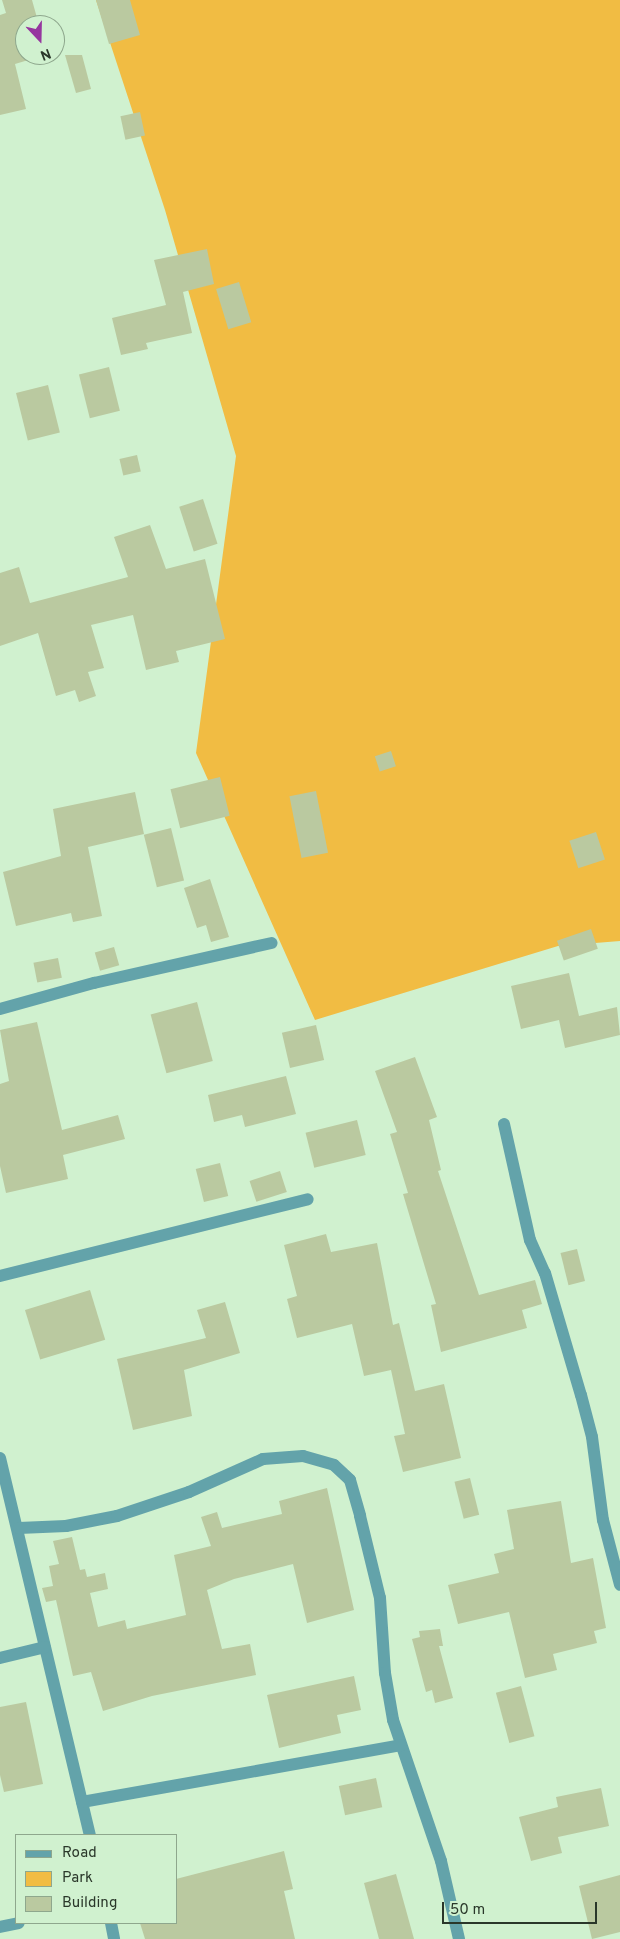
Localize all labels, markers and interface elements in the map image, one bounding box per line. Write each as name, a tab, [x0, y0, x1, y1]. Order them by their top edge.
north arrow	[15, 15, 65, 65]
text: N	[37, 44, 53, 63]
legend	[15, 1834, 178, 1924]
text: Road	[62, 1844, 97, 1863]
text: Park	[62, 1869, 93, 1888]
scale bar	[445, 1892, 600, 1924]
text: Building	[62, 1894, 117, 1913]
text: 50 m	[450, 1901, 485, 1920]

